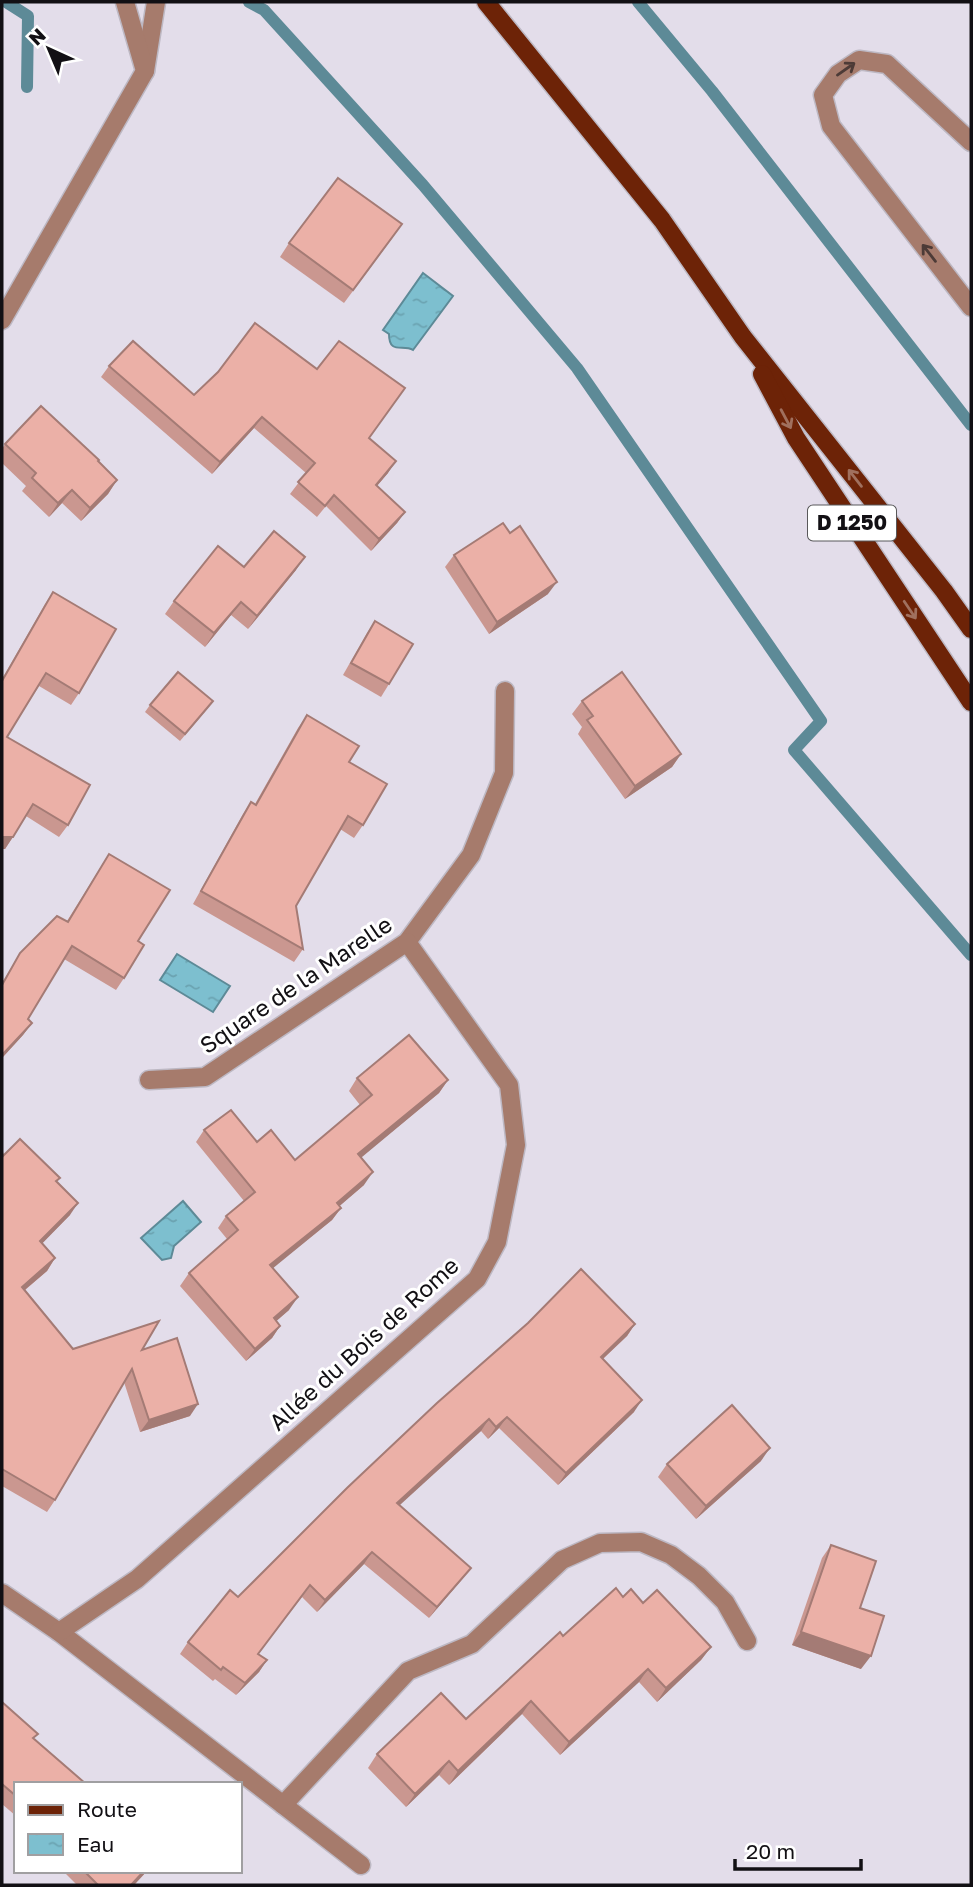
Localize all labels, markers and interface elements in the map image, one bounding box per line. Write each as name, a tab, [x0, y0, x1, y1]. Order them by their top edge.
north arrow	[14, 14, 84, 84]
text: N	[24, 23, 50, 50]
one-way arrow	[836, 61, 855, 76]
one-way arrow	[922, 244, 937, 263]
one-way arrow	[780, 408, 793, 429]
one-way arrow	[847, 469, 862, 487]
road number: D 1250	[808, 505, 896, 540]
one-way arrow	[903, 600, 917, 619]
street label: Square de la Marelle	[194, 909, 397, 1059]
street label: Allée du Bois de Rome	[263, 1251, 464, 1436]
legend	[14, 1782, 242, 1873]
text: Route	[77, 1796, 137, 1822]
scale bar	[735, 1828, 861, 1872]
text: Eau	[77, 1831, 114, 1857]
text: 20 m	[746, 1838, 795, 1864]

